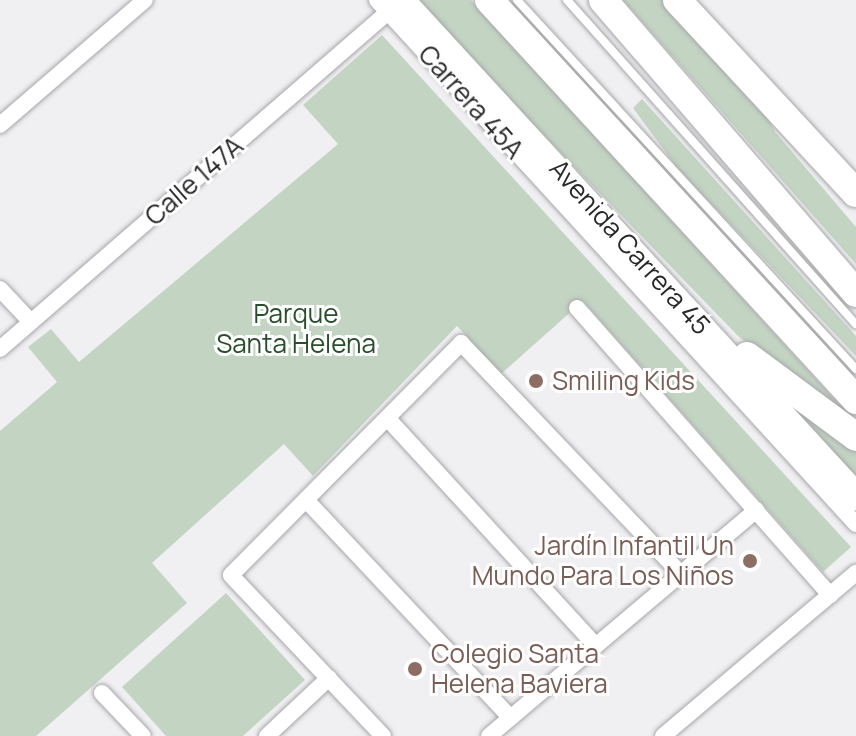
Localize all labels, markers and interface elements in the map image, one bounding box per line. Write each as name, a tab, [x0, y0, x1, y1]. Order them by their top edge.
street label: Carrera 45A	[412, 39, 530, 165]
street label: Calle 147A	[139, 130, 249, 232]
street label: Avenida Carrera 45	[543, 153, 717, 341]
park label: Parque Santa Helena	[216, 298, 376, 360]
place label: Smiling Kids	[552, 365, 695, 397]
marker: Smiling Kids	[527, 372, 545, 390]
place label: Jardín Infantil Un Mundo Para Los Niños	[472, 530, 734, 592]
marker: Jardín Infantil Un Mundo Para Los Niños	[741, 552, 759, 570]
place label: Colegio Santa Helena Baviera	[431, 638, 608, 700]
marker: Colegio Santa Helena Baviera	[406, 660, 424, 678]

